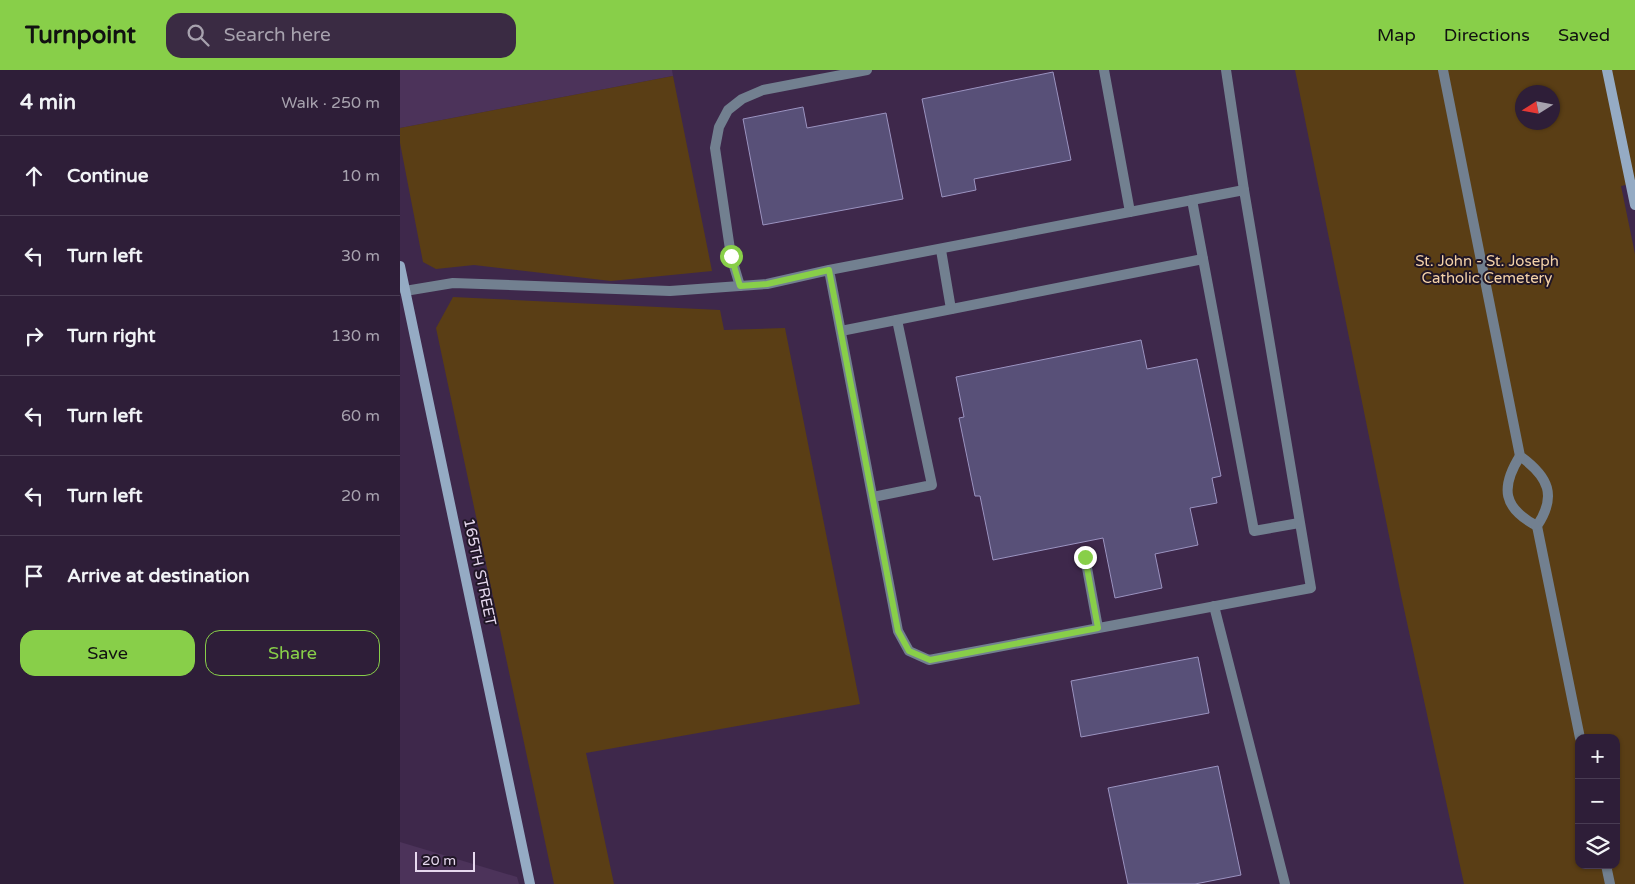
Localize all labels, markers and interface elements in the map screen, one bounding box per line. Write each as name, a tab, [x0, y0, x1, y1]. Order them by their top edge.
search box	[166, 13, 516, 58]
text: Turnpoint	[25, 21, 136, 50]
icon: search	[184, 21, 212, 49]
text: Search here	[224, 24, 331, 46]
text: Map	[1377, 24, 1416, 46]
text: Directions	[1444, 24, 1530, 46]
text: Saved	[1558, 24, 1610, 46]
north arrow	[1515, 85, 1560, 130]
text: 4 min	[20, 90, 76, 115]
text: Walk · 250 m	[281, 93, 380, 113]
icon: ahead	[20, 162, 48, 190]
text: Continue	[67, 165, 149, 187]
text: 10 m	[341, 166, 380, 186]
icon: left	[20, 242, 48, 270]
text: Turn left	[67, 245, 143, 267]
route start	[720, 245, 743, 268]
text: 30 m	[341, 246, 380, 266]
park label: St. John - St. Joseph Catholic Cemetery	[1415, 252, 1559, 287]
icon: right	[20, 322, 48, 350]
text: Turn right	[67, 325, 155, 347]
text: 130 m	[331, 326, 380, 346]
icon: left	[20, 402, 48, 430]
text: Turn left	[67, 405, 143, 427]
text: 60 m	[341, 406, 380, 426]
icon: left	[20, 482, 48, 510]
text: Turn left	[67, 485, 143, 507]
text: 20 m	[341, 486, 380, 506]
street label: 165TH STREET	[460, 517, 500, 627]
route end	[1074, 546, 1097, 569]
icon: arrive	[20, 562, 48, 590]
text: Arrive at destination	[67, 565, 250, 587]
button: Save	[20, 630, 195, 676]
button: Share	[205, 630, 380, 676]
map controls	[1575, 734, 1620, 869]
button: +	[1575, 734, 1620, 779]
button: −	[1575, 779, 1620, 824]
button: layers	[1575, 824, 1620, 869]
scale bar	[415, 849, 475, 872]
text: 20 m	[422, 852, 456, 869]

